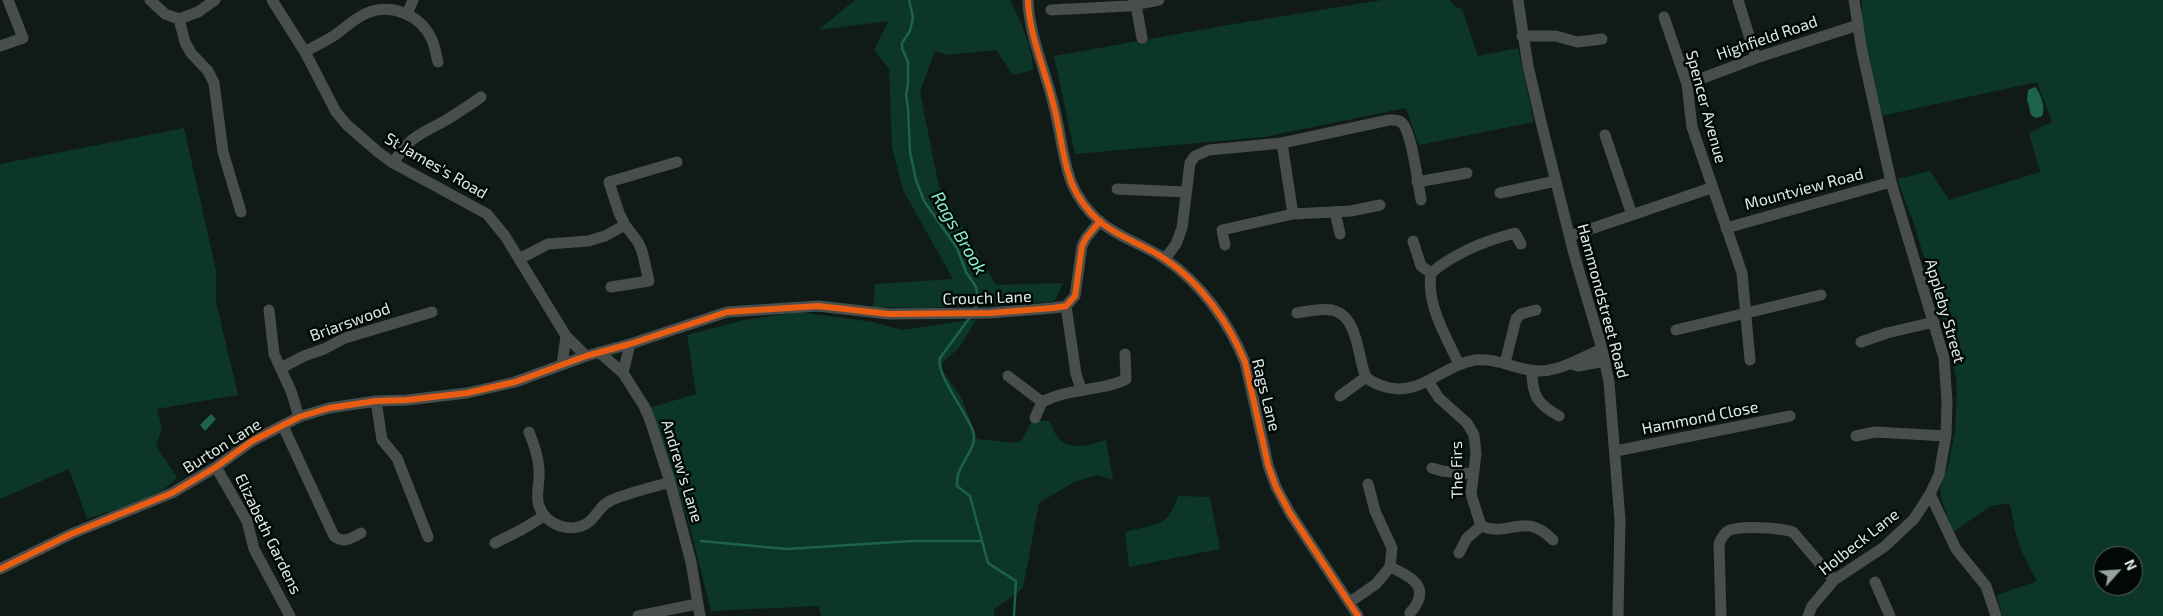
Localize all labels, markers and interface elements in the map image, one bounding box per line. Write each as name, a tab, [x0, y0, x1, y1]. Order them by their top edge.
street label: Highfield Road	[1714, 12, 1820, 64]
street label: Spencer Avenue	[1682, 48, 1730, 166]
street label: St James's Road	[381, 129, 491, 203]
street label: Mountview Road	[1742, 164, 1866, 214]
water label: Rags Brook	[926, 187, 992, 279]
street label: Hammondstreet Road	[1573, 222, 1633, 380]
street label: Appleby Street	[1921, 257, 1969, 365]
street label: Crouch Lane	[942, 287, 1032, 309]
street label: Briarswood	[307, 299, 393, 345]
street label: Rags Lane	[1248, 357, 1284, 433]
street label: Hammond Close	[1640, 397, 1760, 439]
street label: Burton Lane	[179, 414, 265, 478]
street label: Andrew's Lane	[657, 417, 707, 525]
street label: The Firs	[1447, 441, 1467, 499]
street label: Elizabeth Gardens	[231, 471, 305, 597]
street label: Holbeck Lane	[1815, 505, 1903, 579]
north arrow	[2093, 546, 2143, 596]
text: N	[2121, 556, 2141, 573]

